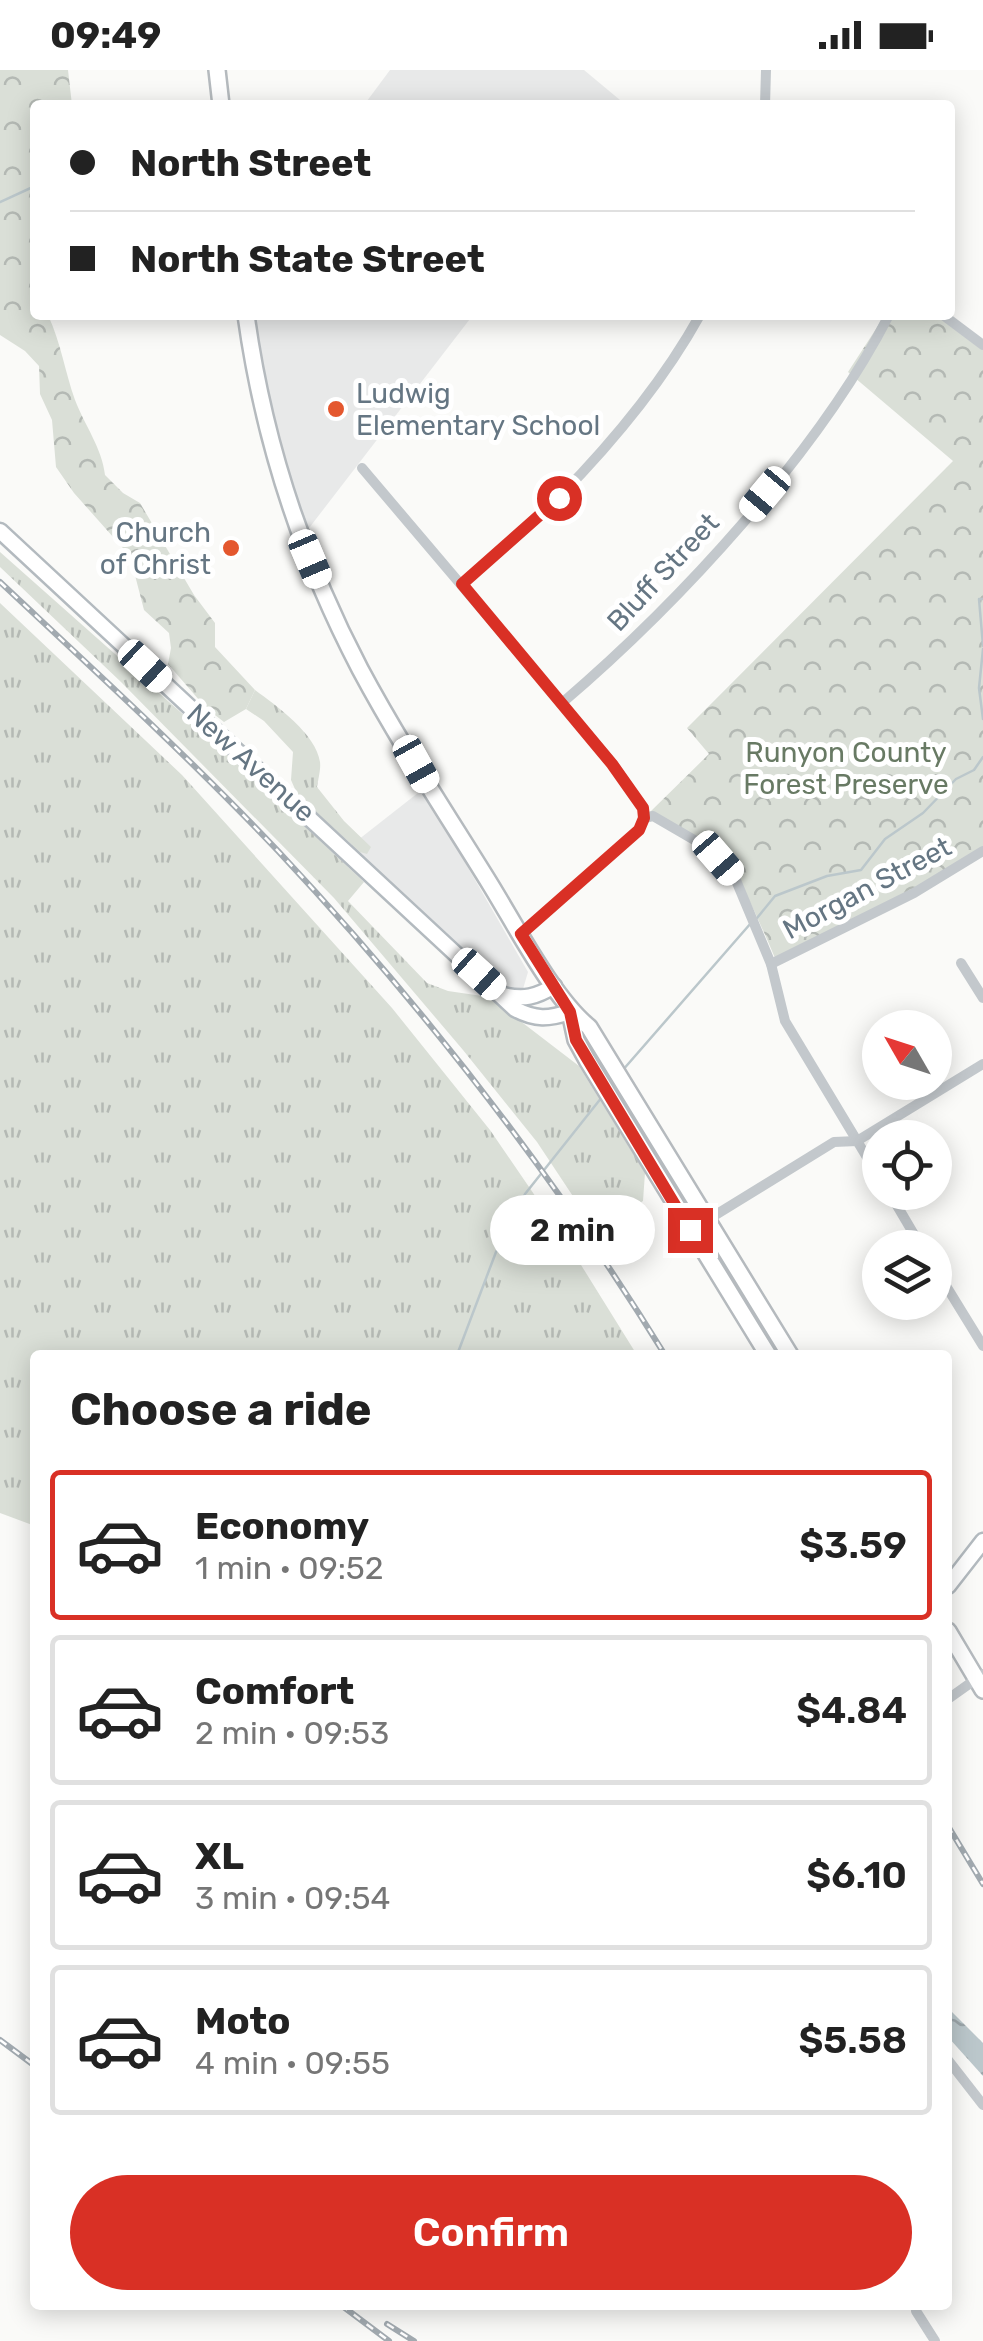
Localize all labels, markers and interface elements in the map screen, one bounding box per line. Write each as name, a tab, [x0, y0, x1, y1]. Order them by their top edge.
text: 09:49	[50, 12, 161, 58]
text: North Street	[130, 140, 371, 186]
text: North State Street	[130, 236, 485, 282]
place label: Ludwig Elementary School	[356, 377, 600, 442]
marker: Ludwig Elementary School	[325, 398, 347, 420]
car	[734, 461, 796, 527]
route start	[537, 476, 582, 521]
street label: Bluff Street	[600, 506, 726, 638]
place label: Church of Christ	[100, 516, 211, 581]
car	[284, 526, 336, 592]
marker: Church of Christ	[220, 537, 242, 559]
car	[113, 635, 177, 697]
street label: New Avenue	[180, 697, 322, 829]
car	[388, 730, 444, 798]
park label: Runyon County Forest Preserve	[743, 736, 949, 801]
car	[687, 826, 749, 890]
street label: Morgan Street	[777, 830, 957, 946]
car	[447, 943, 511, 1005]
north arrow	[862, 1010, 952, 1100]
map controls	[862, 1010, 952, 1320]
button: locate	[862, 1120, 952, 1210]
callout: 2 min	[490, 1195, 655, 1265]
route end	[668, 1208, 713, 1253]
text: 2 min	[530, 1211, 615, 1249]
button: layers	[862, 1230, 952, 1320]
text: Choose a ride	[70, 1383, 372, 1436]
icon: car	[75, 1500, 165, 1590]
text: Economy	[195, 1503, 369, 1549]
text: $3.59	[799, 1522, 907, 1568]
text: 1 min · 09:52	[195, 1549, 384, 1587]
icon: car	[75, 1665, 165, 1755]
text: Comfort	[195, 1668, 354, 1714]
text: $4.84	[796, 1687, 907, 1733]
text: 2 min · 09:53	[195, 1714, 389, 1752]
icon: car	[75, 1830, 165, 1920]
text: XL	[195, 1833, 244, 1879]
text: $6.10	[806, 1852, 907, 1898]
text: 3 min · 09:54	[195, 1879, 390, 1917]
icon: car	[75, 1995, 165, 2085]
text: Moto	[195, 1998, 291, 2044]
text: $5.58	[798, 2017, 907, 2063]
text: 4 min · 09:55	[195, 2044, 390, 2082]
button: Confirm	[70, 2175, 912, 2290]

